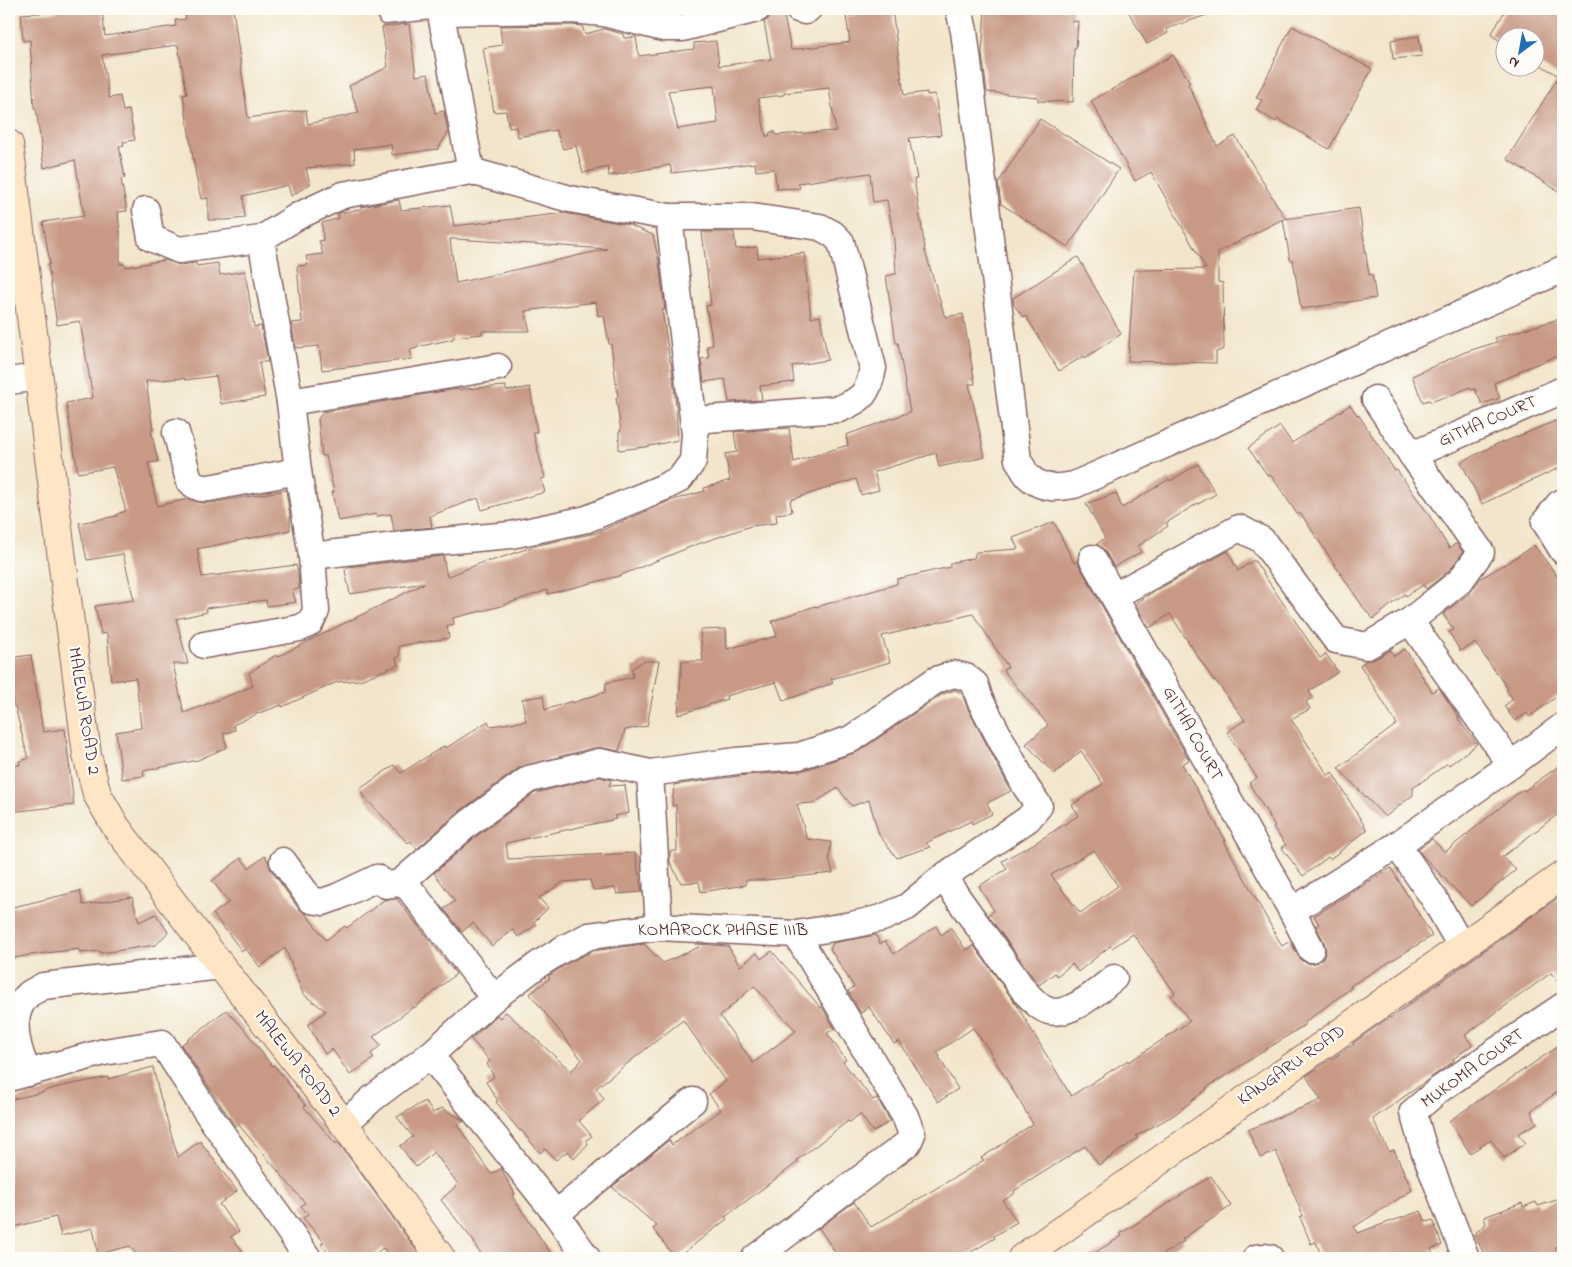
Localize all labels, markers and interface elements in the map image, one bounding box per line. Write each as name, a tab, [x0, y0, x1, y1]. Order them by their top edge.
north arrow	[1494, 28, 1544, 78]
text: N	[1504, 50, 1523, 73]
street label: GITHA COURT	[1435, 390, 1541, 454]
street label: MALEWA ROAD 2	[60, 645, 106, 777]
street label: GITHA COURT	[1155, 682, 1229, 786]
street label: KOMAROCK PHASE IIIB	[638, 918, 808, 944]
street label: MALEWA ROAD 2	[247, 1005, 347, 1123]
street label: KANGARU ROAD	[1233, 1019, 1351, 1113]
street label: MUKOMA COURT	[1416, 1023, 1530, 1115]

